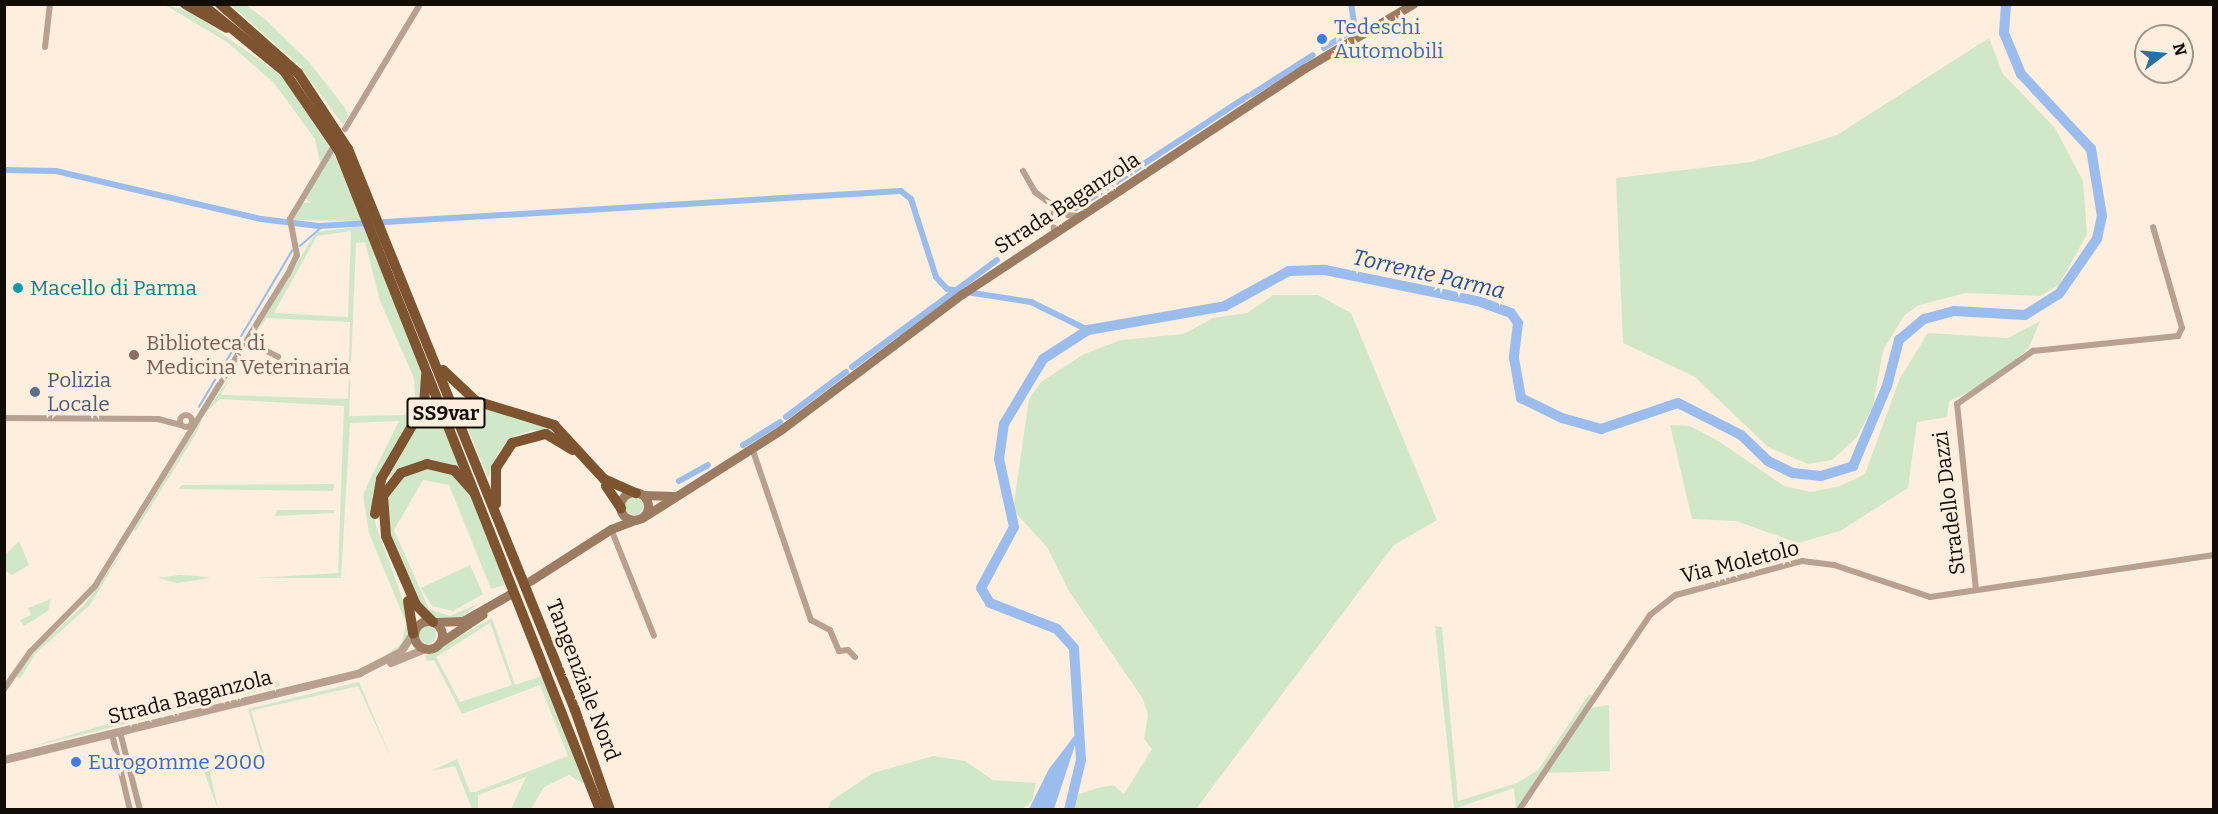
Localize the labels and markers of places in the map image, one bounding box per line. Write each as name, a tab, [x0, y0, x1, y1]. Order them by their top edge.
place label: Tedeschi Automobili	[1334, 14, 1444, 64]
marker: Tedeschi Automobili	[1315, 32, 1329, 46]
place label: Macello di Parma	[30, 275, 197, 301]
marker: Macello di Parma	[11, 281, 25, 295]
place label: Biblioteca di Medicina Veterinaria	[146, 330, 350, 380]
marker: Biblioteca di Medicina Veterinaria	[127, 348, 141, 362]
place label: Polizia Locale	[47, 367, 111, 417]
marker: Polizia Locale	[28, 385, 42, 399]
place label: Eurogomme 2000	[88, 749, 266, 775]
marker: Eurogomme 2000	[69, 755, 83, 769]

